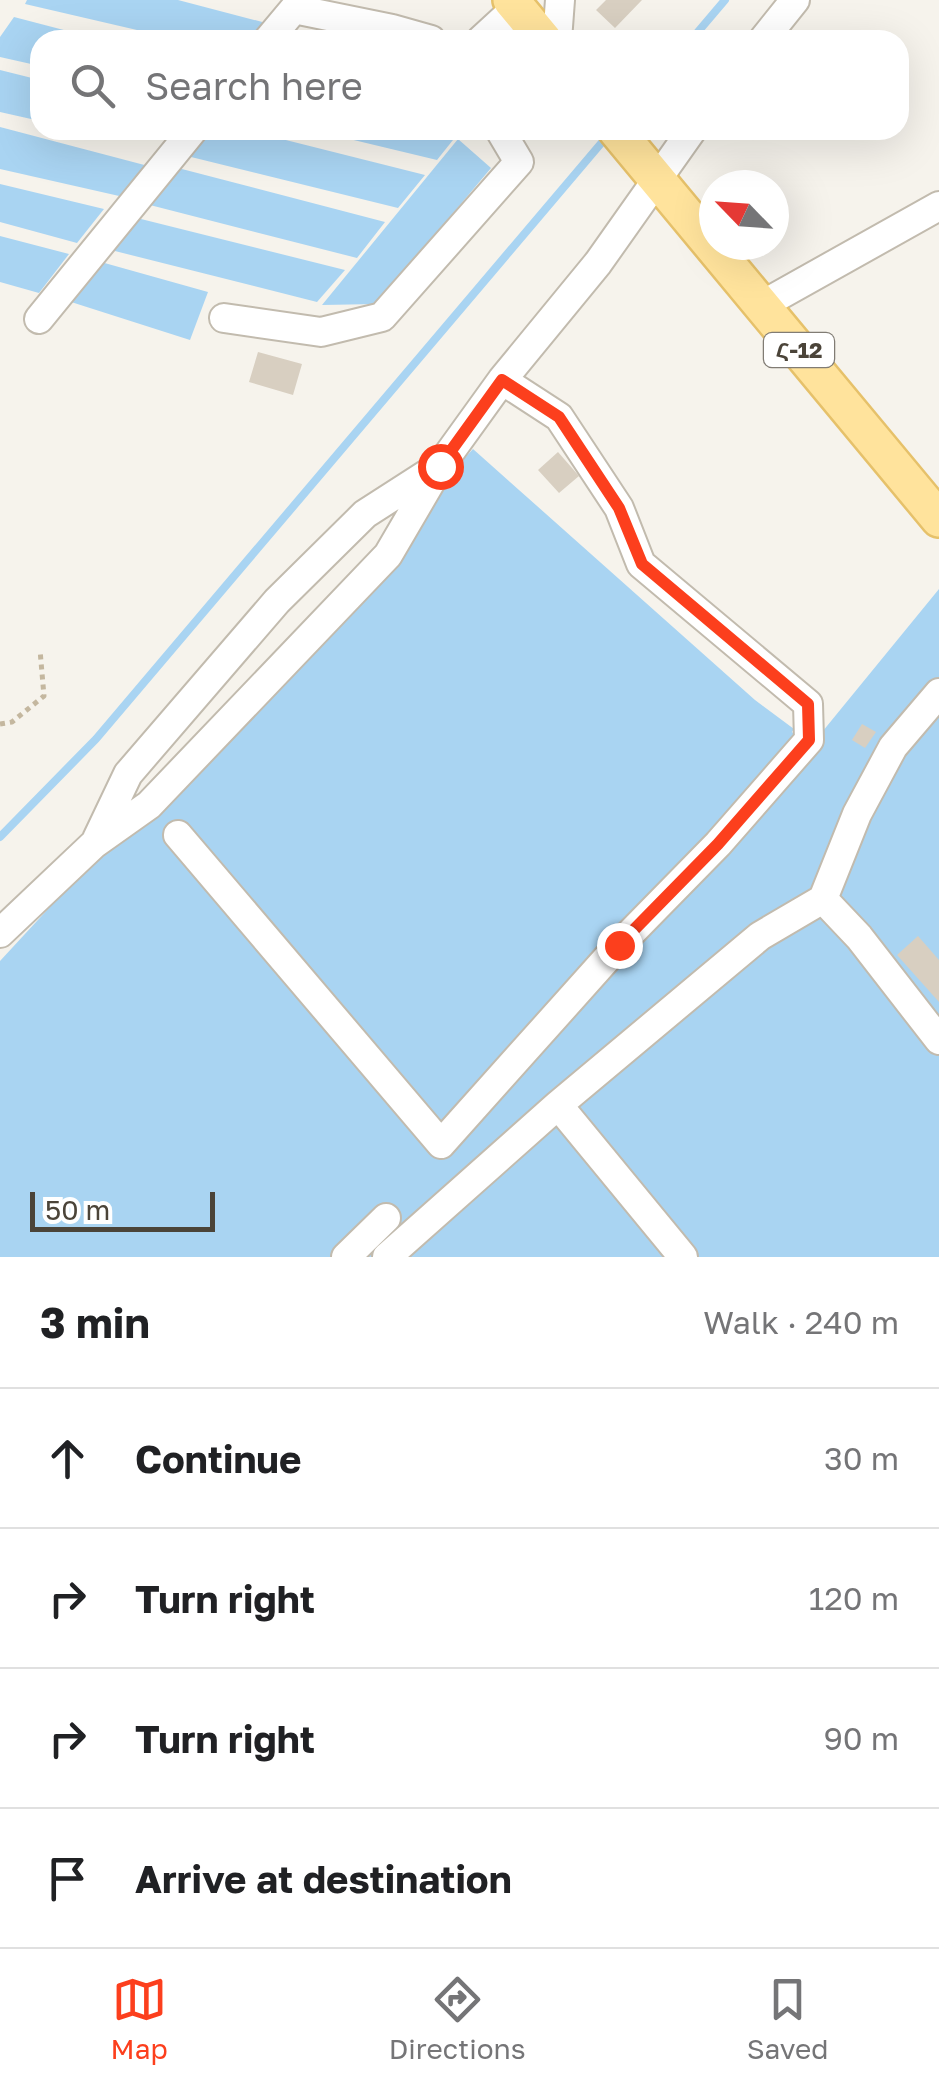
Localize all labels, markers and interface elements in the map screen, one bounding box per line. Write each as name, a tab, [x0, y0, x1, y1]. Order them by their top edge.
search box	[30, 30, 909, 140]
icon: search	[65, 58, 120, 113]
text: Search here	[145, 63, 363, 108]
north arrow	[699, 170, 789, 260]
road number: Հ-12	[764, 333, 834, 367]
route start	[418, 444, 464, 490]
route end	[597, 923, 643, 969]
scale bar	[30, 1187, 215, 1232]
text: 50 m	[45, 1193, 110, 1226]
text: 3 min	[40, 1297, 150, 1347]
text: Walk · 240 m	[703, 1303, 899, 1341]
icon: ahead	[40, 1431, 95, 1486]
text: Continue	[135, 1436, 301, 1481]
text: 30 m	[824, 1439, 899, 1477]
icon: right	[40, 1571, 95, 1626]
text: Turn right	[135, 1576, 315, 1621]
text: 120 m	[809, 1579, 899, 1617]
icon: right	[40, 1711, 95, 1766]
text: Turn right	[135, 1716, 315, 1761]
text: 90 m	[823, 1719, 899, 1757]
icon: arrive	[40, 1851, 95, 1906]
text: Arrive at destination	[135, 1856, 512, 1901]
tab: Map	[111, 1972, 168, 2065]
tab: Directions	[389, 1972, 526, 2065]
tab: Saved	[747, 1972, 828, 2065]

